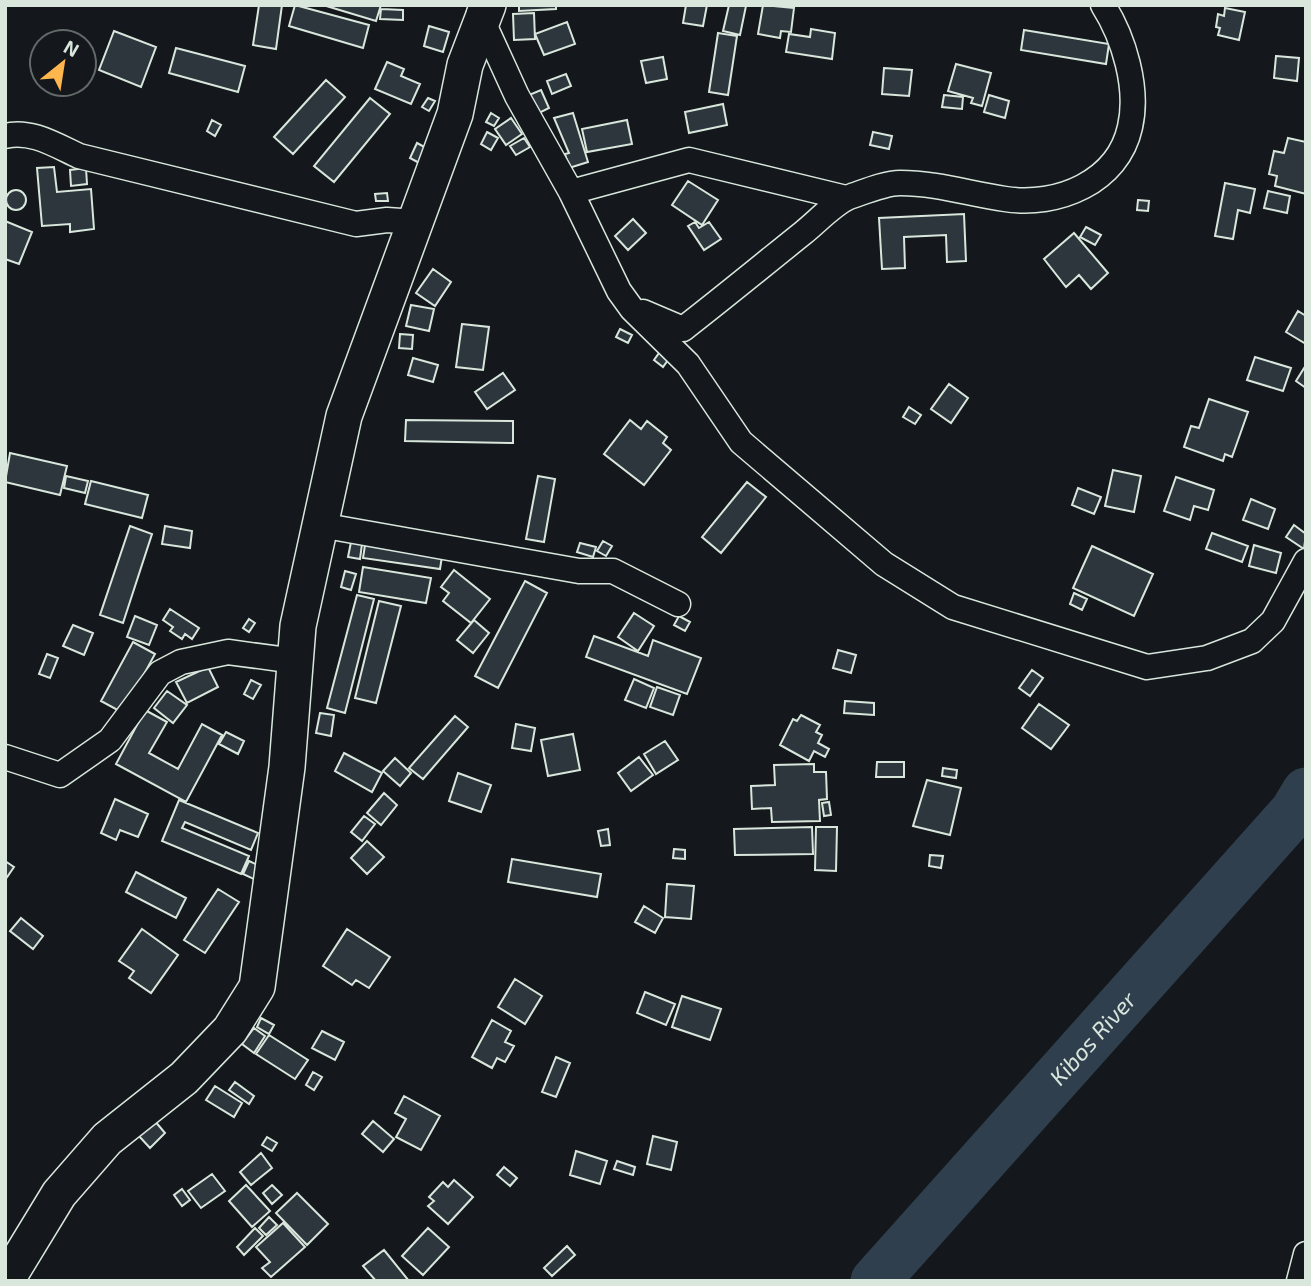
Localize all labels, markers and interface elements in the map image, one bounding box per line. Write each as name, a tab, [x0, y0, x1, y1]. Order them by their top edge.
north arrow	[28, 28, 98, 98]
text: N	[60, 34, 83, 61]
water label: Kibos River	[1043, 985, 1142, 1090]

